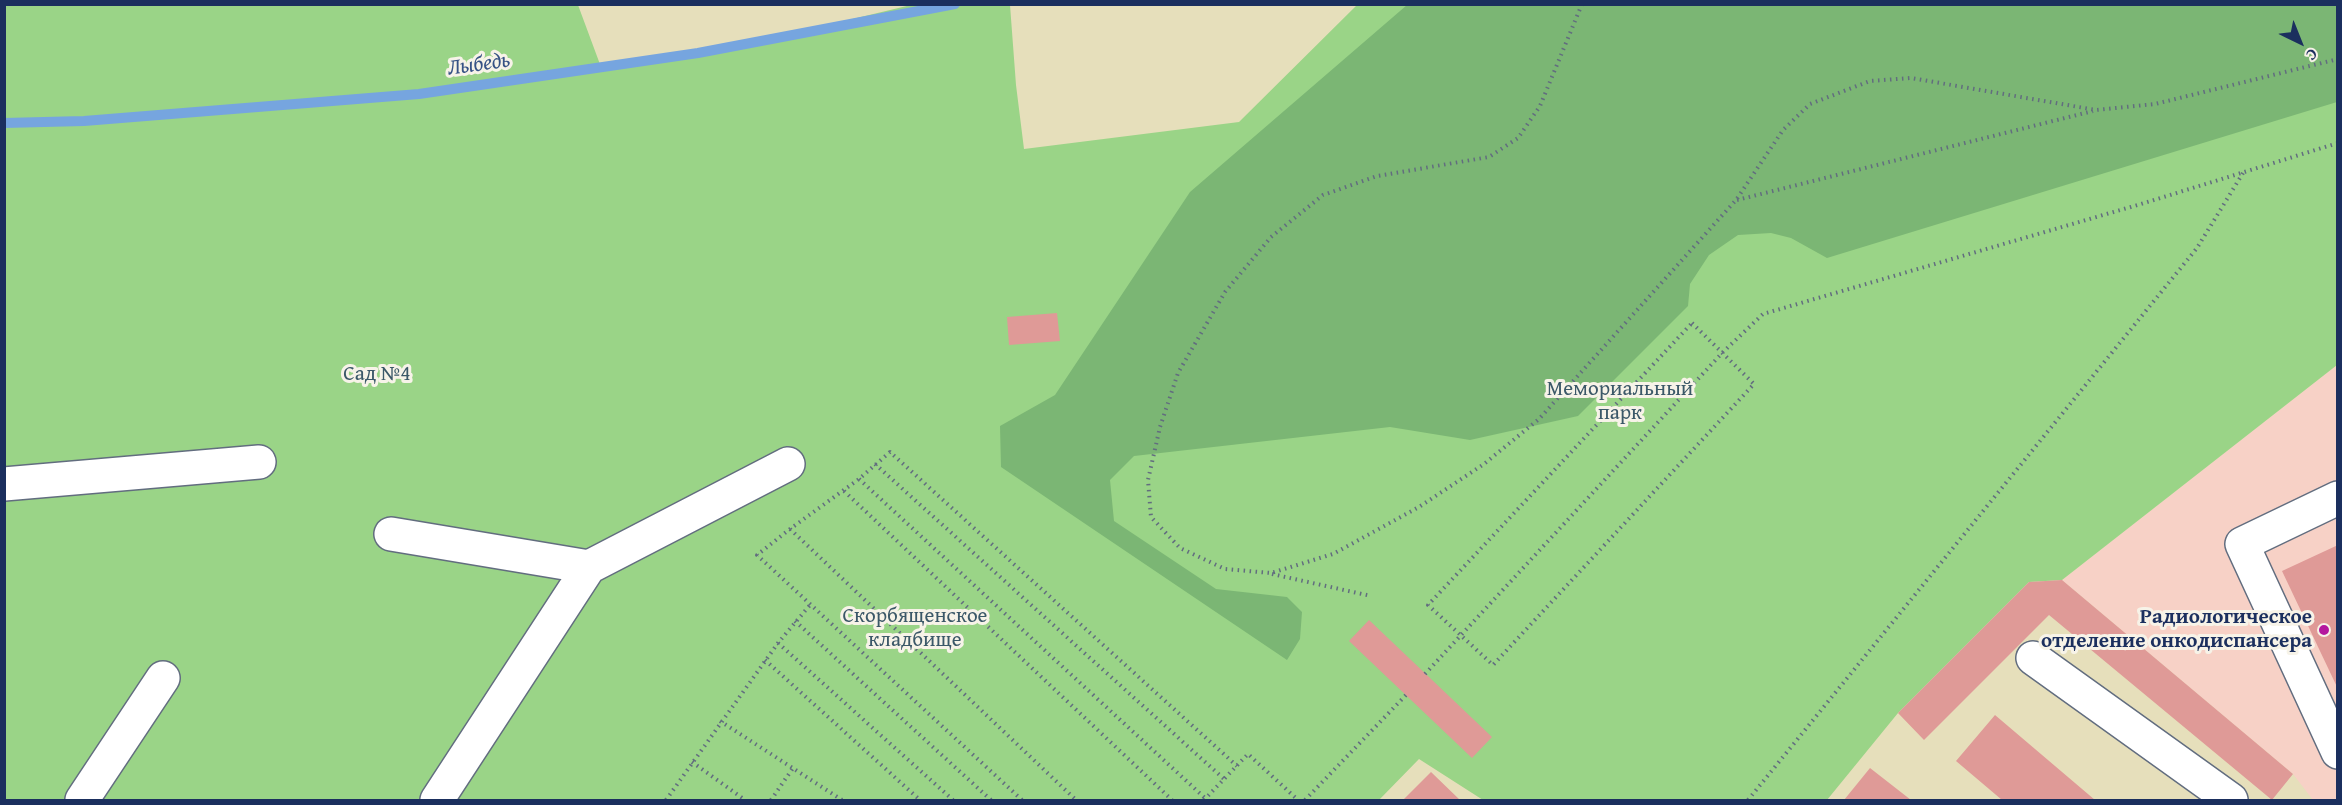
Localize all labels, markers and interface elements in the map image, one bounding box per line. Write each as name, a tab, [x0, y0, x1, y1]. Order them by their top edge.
north arrow	[2270, 12, 2330, 72]
text: С	[2301, 43, 2324, 67]
water label: Лыбедь	[446, 48, 512, 82]
park label: Сад №4	[343, 362, 411, 388]
park label: Мемориальный парк	[1547, 377, 1693, 427]
park label: Скорбященское кладбище	[843, 604, 987, 654]
place label: Радиологическое отделение онкодиспансера	[2041, 605, 2312, 655]
marker: Радиологическое отделение онкодиспансера	[2317, 623, 2331, 637]

